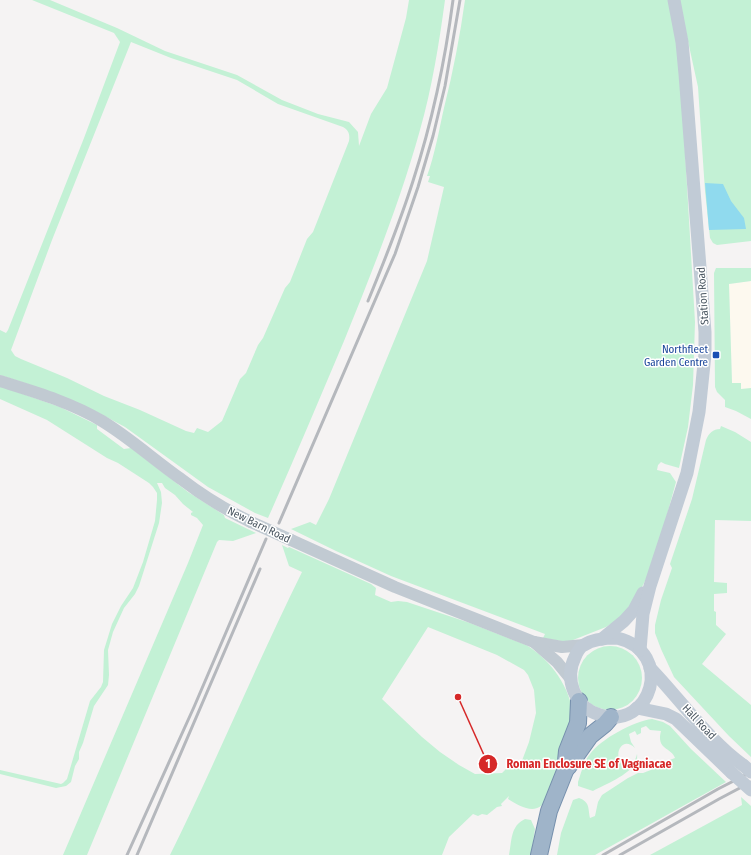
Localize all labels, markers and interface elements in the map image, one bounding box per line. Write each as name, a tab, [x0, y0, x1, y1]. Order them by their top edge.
street label: Station Road	[695, 267, 711, 325]
place label: Northfleet Garden Centre	[644, 343, 708, 369]
marker: Northfleet Garden Centre	[711, 350, 721, 360]
street label: New Barn Road	[225, 504, 293, 546]
street label: Hall Road	[680, 702, 718, 742]
callout: Roman Enclosure SE of Vagniacae	[478, 752, 680, 776]
text: 1	[485, 757, 491, 771]
text: Roman Enclosure SE of Vagniacae	[506, 757, 672, 771]

